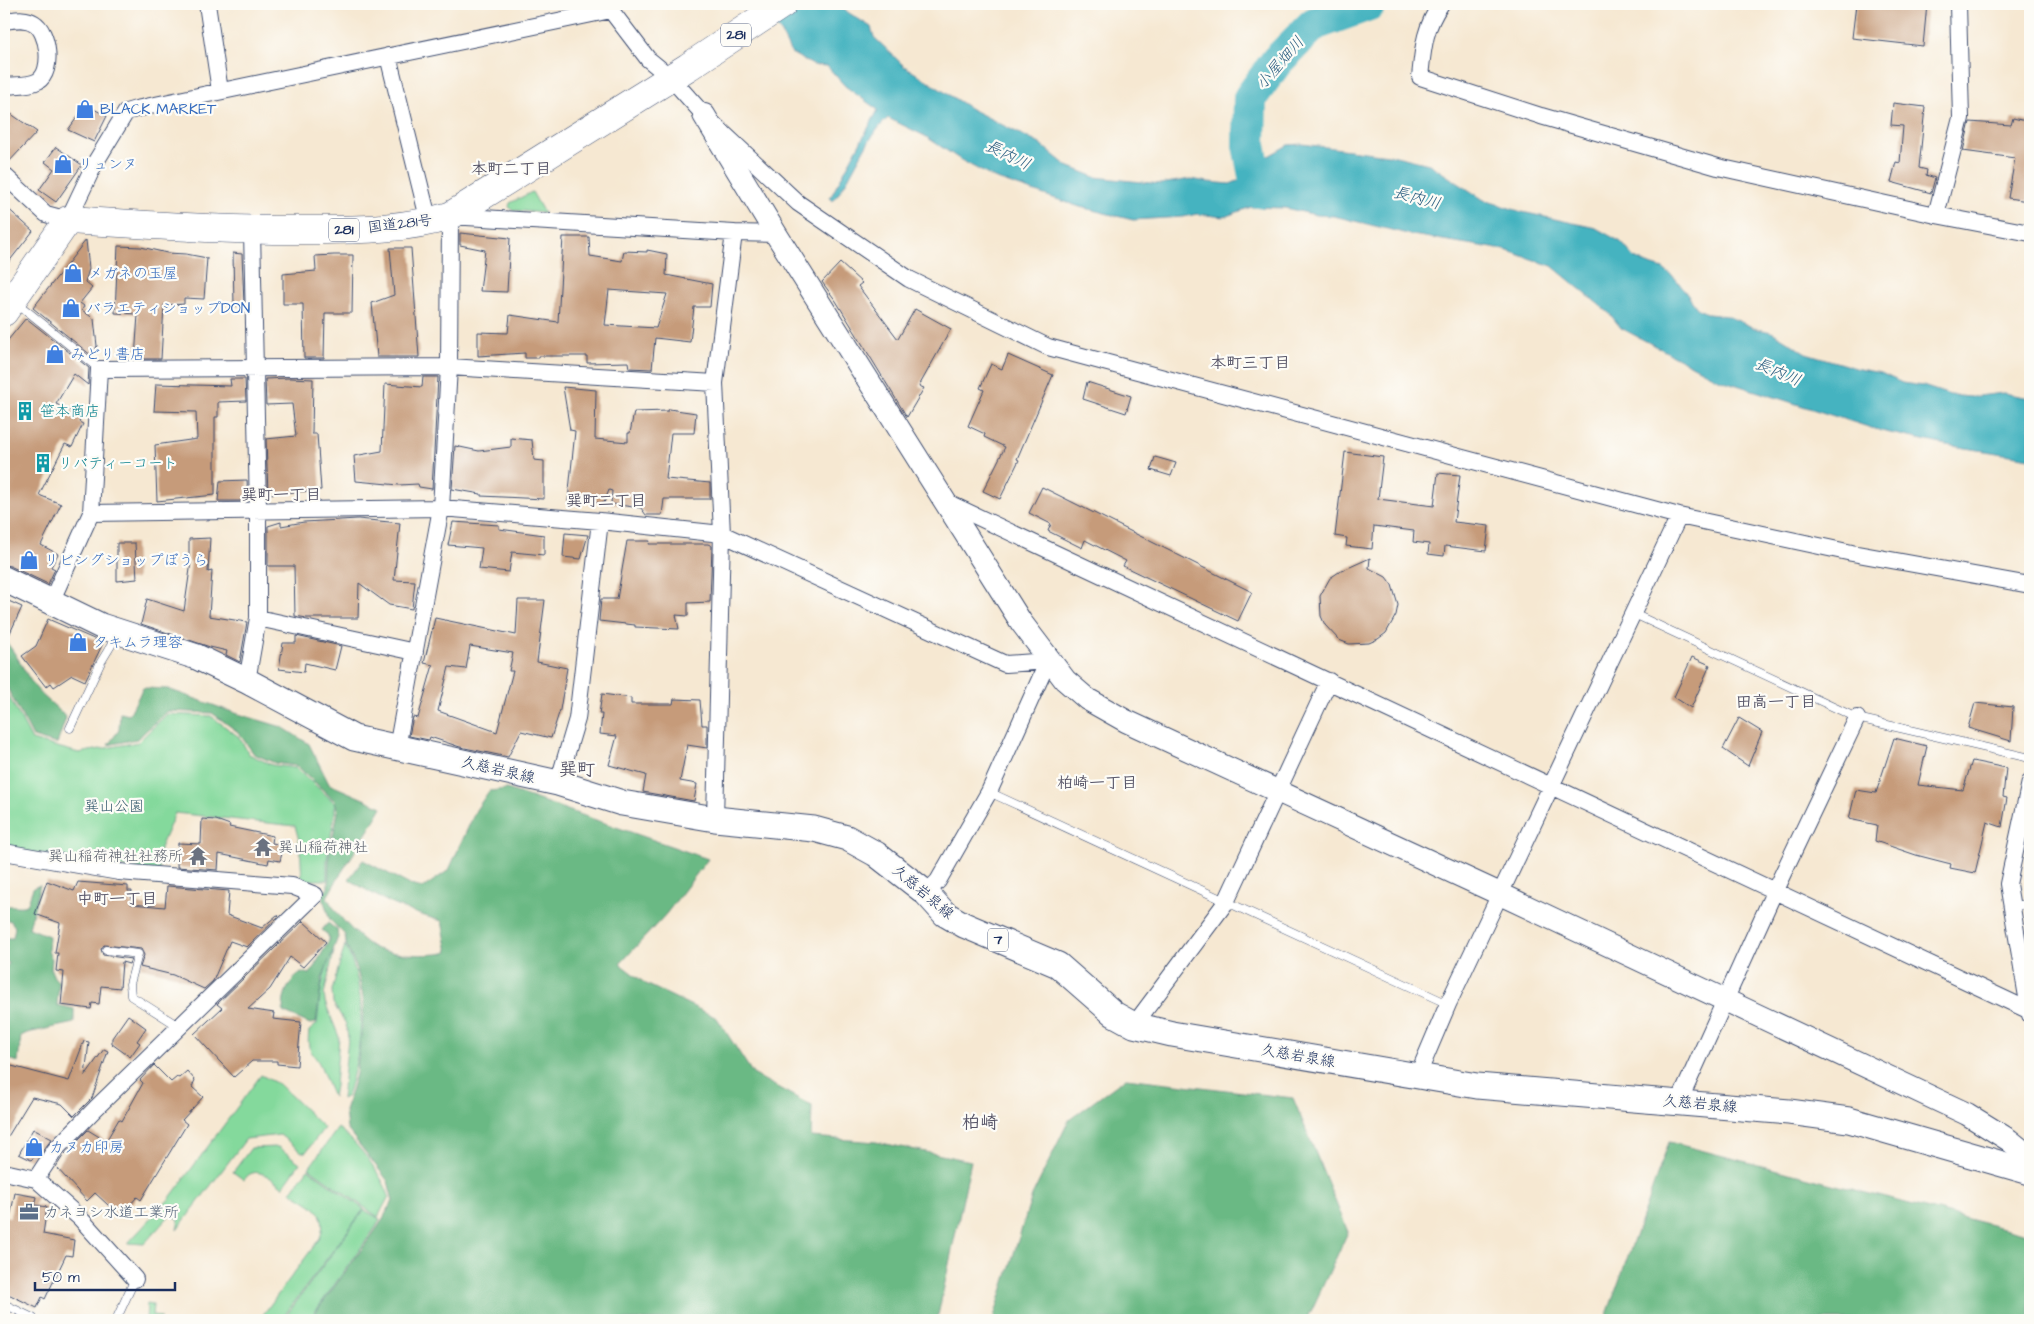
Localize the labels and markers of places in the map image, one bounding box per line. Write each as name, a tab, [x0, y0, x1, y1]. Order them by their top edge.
shop icon: BLACK MARKET	[74, 98, 96, 120]
place label: BLACK MARKET	[100, 99, 217, 120]
shop icon: リュンヌ	[52, 153, 74, 175]
place label: リュンヌ	[78, 154, 137, 175]
shop icon: メガネの玉屋	[62, 262, 84, 284]
place label: メガネの玉屋	[88, 263, 178, 284]
shop icon: バラエティショップDON	[60, 297, 82, 319]
place label: バラエティショップDON	[86, 298, 250, 319]
shop icon: みどり書店	[44, 343, 66, 365]
place label: みどり書店	[70, 344, 145, 365]
building icon: 笹本商店	[14, 400, 36, 422]
place label: 笹本商店	[40, 401, 100, 422]
building icon: リバティーコート	[32, 452, 54, 474]
place label: リバティーコート	[58, 453, 178, 474]
shop icon: リビングショップぼうら	[18, 549, 40, 571]
place label: リビングショップぼうら	[44, 550, 208, 571]
shop icon: タキムラ理容	[67, 631, 89, 653]
place label: タキムラ理容	[93, 632, 183, 653]
temple icon: 巽山稲荷神社	[252, 836, 274, 858]
place label: 巽山稲荷神社	[278, 837, 368, 858]
temple icon: 巽山稲荷神社社務所	[187, 845, 209, 867]
place label: 巽山稲荷神社社務所	[48, 846, 183, 867]
shop icon: カヌカ印房	[23, 1136, 45, 1158]
place label: カヌカ印房	[49, 1137, 124, 1158]
office icon: カネヨシ水道工業所	[18, 1201, 40, 1223]
place label: カネヨシ水道工業所	[44, 1202, 179, 1223]

